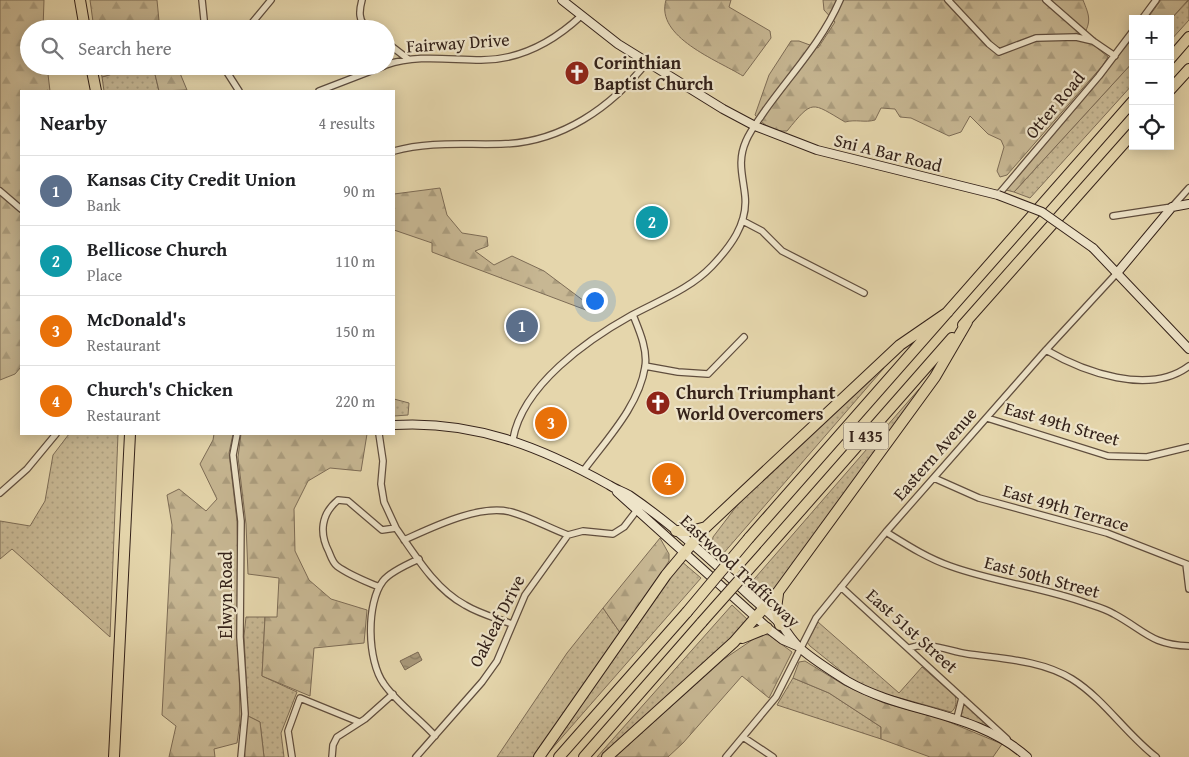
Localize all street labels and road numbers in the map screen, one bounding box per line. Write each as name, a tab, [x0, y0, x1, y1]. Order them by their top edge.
street label: Fairway Drive	[405, 25, 510, 60]
street label: Otter Road	[1018, 65, 1091, 144]
street label: Sni A Bar Road	[831, 126, 945, 179]
street label: East 49th Street	[1002, 394, 1123, 453]
street label: Eastern Avenue	[886, 401, 983, 506]
road number: I 435	[844, 422, 888, 450]
street label: East 49th Terrace	[1000, 477, 1132, 538]
street label: Eastwood Trafficway	[674, 508, 807, 634]
street label: East 50th Street	[981, 548, 1103, 605]
street label: Elwyn Road	[212, 551, 239, 639]
street label: Oakleaf Drive	[462, 570, 531, 672]
street label: East 51st Street	[860, 582, 965, 680]

